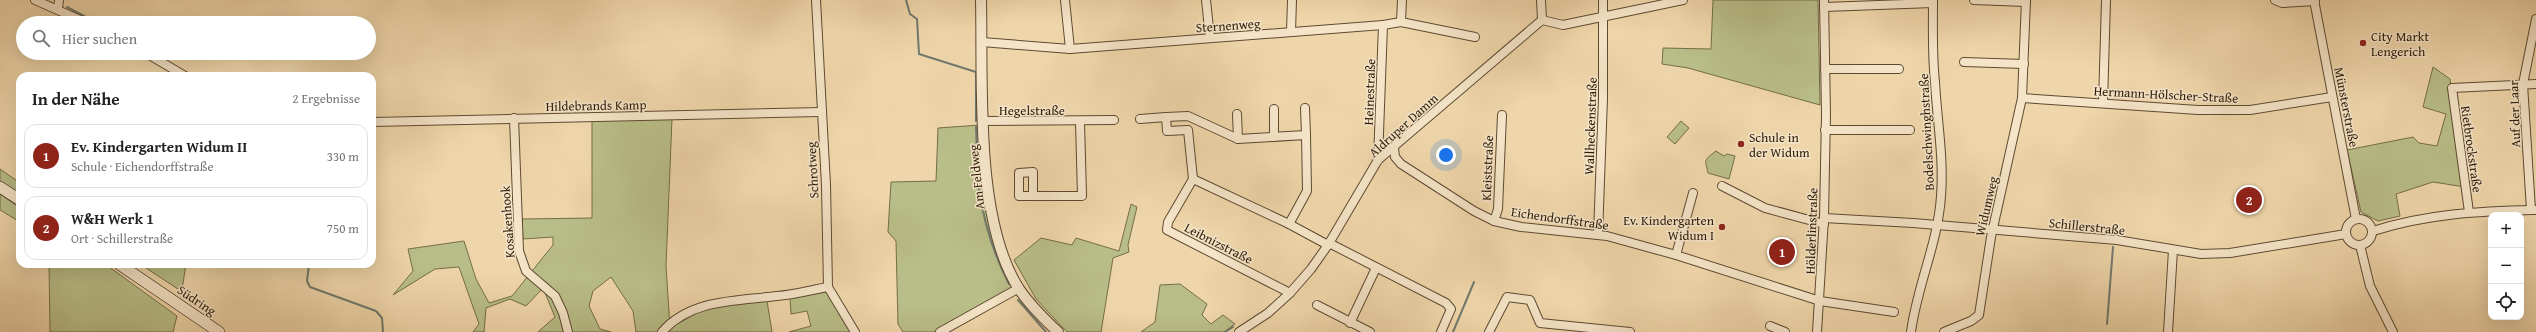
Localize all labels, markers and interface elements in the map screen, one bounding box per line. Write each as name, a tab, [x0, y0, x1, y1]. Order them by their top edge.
street label: Sternenweg	[1195, 14, 1261, 37]
search box	[16, 16, 376, 60]
icon: search	[30, 27, 52, 49]
place label: City Markt Lengerich	[2371, 27, 2429, 61]
text: Hier suchen	[62, 28, 137, 49]
marker: City Markt Lengerich	[2358, 38, 2368, 48]
street label: Heinestraße	[1359, 58, 1380, 126]
street label: Münsterstraße	[2329, 66, 2364, 149]
street label: Bodelschwinghstraße	[1914, 73, 1939, 191]
street label: Wallheckenstraße	[1579, 77, 1602, 175]
street label: Auf der Laar	[2504, 79, 2525, 148]
street label: Hermann-Hölscher-Straße	[2093, 81, 2239, 108]
text: In der Nähe	[32, 86, 120, 111]
text: 2 Ergebnisse	[292, 89, 360, 108]
street label: Aldruper Damm	[1364, 89, 1442, 162]
street label: Hildebrands Kamp	[545, 95, 647, 116]
street label: Hegelstraße	[999, 101, 1065, 120]
street label: Rietbrockstraße	[2456, 104, 2487, 194]
place label: Schule in der Widum	[1749, 128, 1810, 162]
street label: Kleiststraße	[1477, 135, 1498, 201]
text: Ev. Kindergarten Widum II	[71, 136, 247, 157]
marker: Schule in der Widum	[1736, 139, 1746, 149]
street label: Schrotweg	[801, 140, 823, 199]
street label: Am Feldweg	[964, 143, 989, 210]
your location	[1436, 145, 1456, 165]
text: 1	[43, 147, 49, 166]
text: 330 m	[327, 147, 359, 166]
text: Schule · Eichendorffstraße	[71, 157, 214, 176]
street label: Widumweg	[1970, 174, 2003, 238]
street label: Kosakenhook	[495, 185, 520, 259]
pin: 2	[2236, 185, 2262, 215]
street label: Hölderlinstraße	[1800, 187, 1823, 275]
street label: Eichendorffstraße	[1510, 202, 1610, 235]
text: W&H Werk 1	[71, 208, 154, 229]
place label: Ev. Kindergarten Widum I	[1623, 211, 1715, 245]
map controls	[2488, 212, 2524, 320]
button: +	[2488, 212, 2524, 248]
street label: Schillerstraße	[2048, 213, 2126, 240]
street label: Leibnizstraße	[1181, 218, 1256, 269]
text: 2	[43, 219, 49, 238]
text: 750 m	[327, 219, 359, 238]
marker: Ev. Kindergarten Widum I	[1717, 222, 1727, 232]
text: Ort · Schillerstraße	[71, 229, 173, 248]
pin: 1	[1769, 237, 1795, 267]
button: −	[2488, 248, 2524, 284]
street label: Südring	[174, 280, 220, 321]
button: locate	[2488, 284, 2524, 320]

